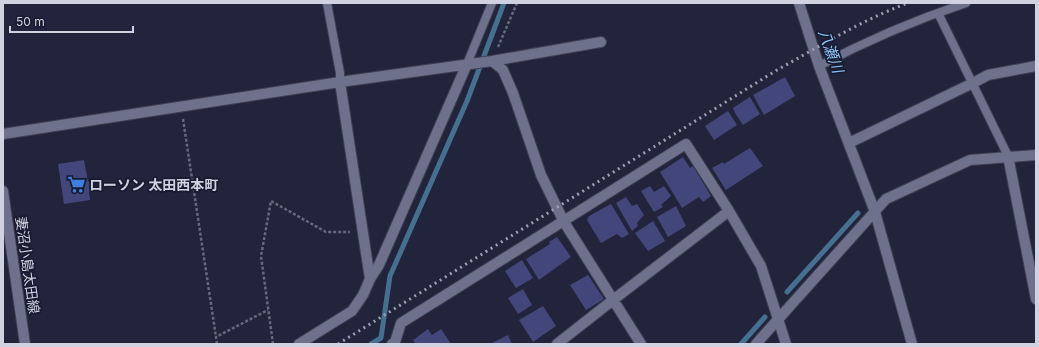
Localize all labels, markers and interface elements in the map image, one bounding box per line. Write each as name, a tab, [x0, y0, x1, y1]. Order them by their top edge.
scale bar	[10, 8, 133, 34]
text: 50 m	[16, 14, 45, 29]
water label: 八瀬川	[814, 27, 848, 77]
supermarket icon: ローソン 太田西本町	[66, 174, 86, 194]
place label: ローソン 太田西本町	[89, 176, 218, 193]
street label: 妻沼小島太田線	[13, 215, 43, 315]

